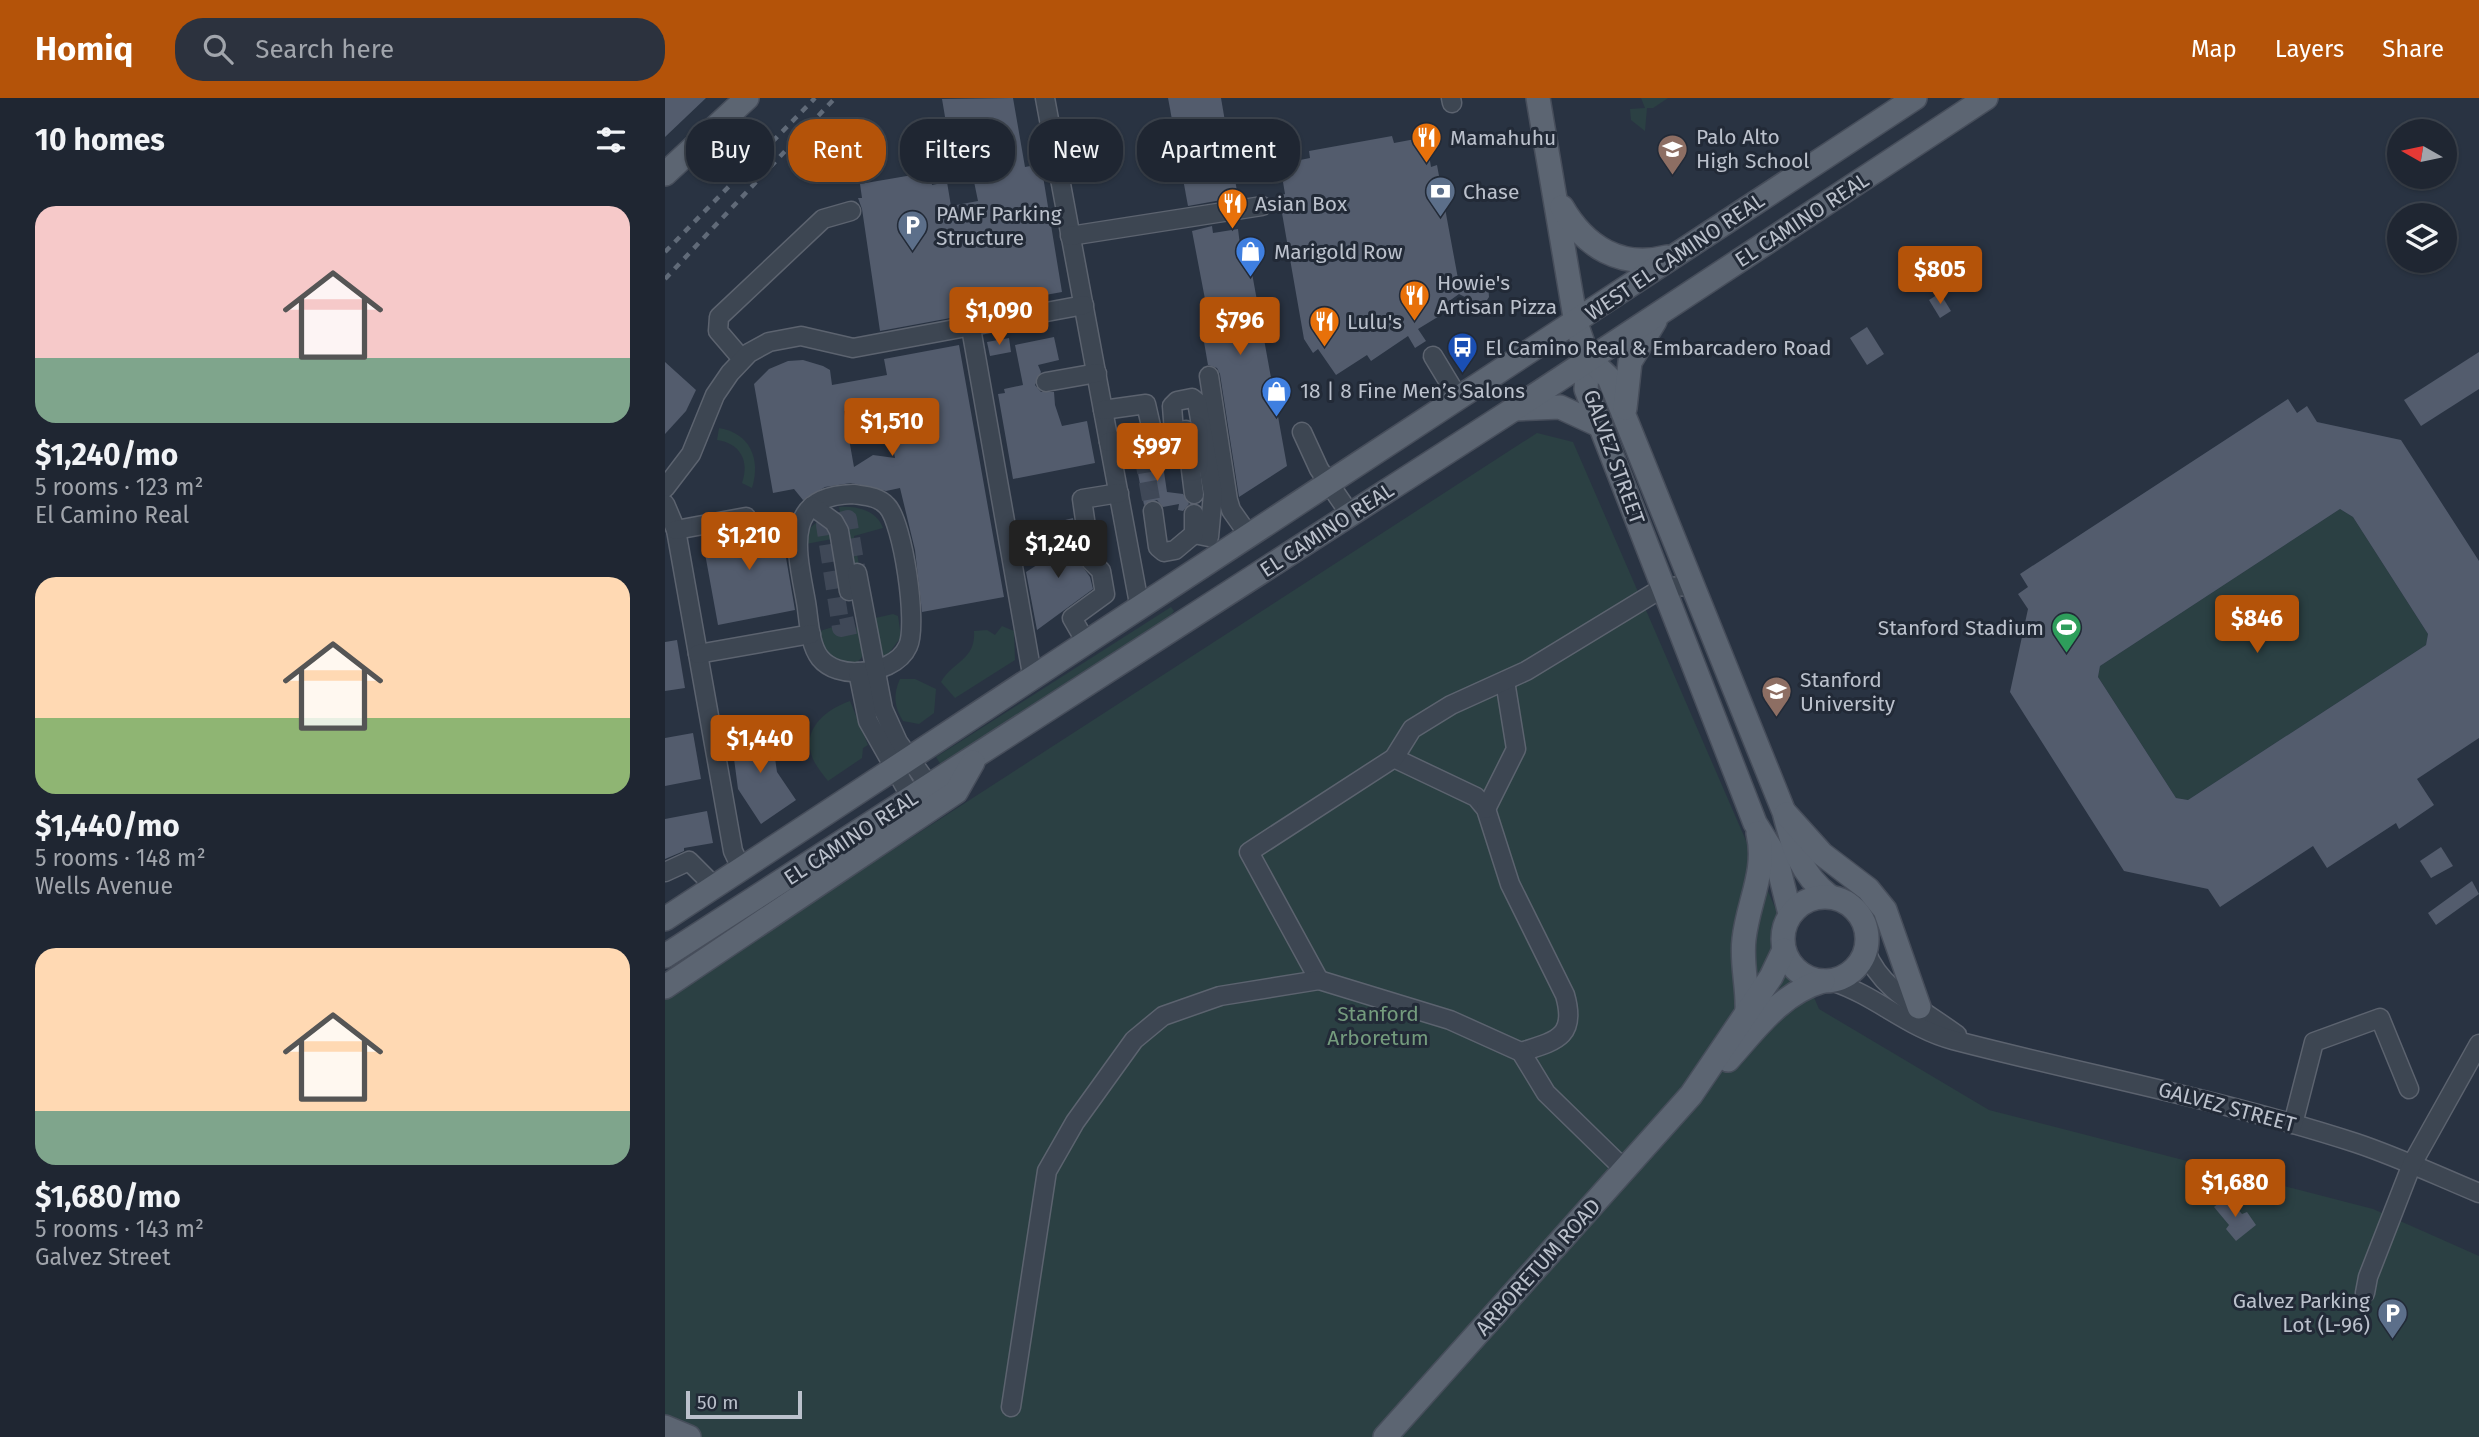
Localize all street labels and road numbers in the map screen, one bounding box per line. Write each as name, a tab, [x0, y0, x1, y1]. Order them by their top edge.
street label: EL CAMINO REAL	[1730, 167, 1874, 273]
street label: WEST EL CAMINO REAL	[1581, 187, 1770, 327]
street label: GALVEZ STREET	[1578, 386, 1650, 528]
street label: EL CAMINO REAL	[1255, 477, 1399, 583]
street label: EL CAMINO REAL	[779, 785, 923, 891]
street label: GALVEZ STREET	[2155, 1076, 2299, 1138]
street label: ARBORETUM ROAD	[1470, 1193, 1606, 1341]

